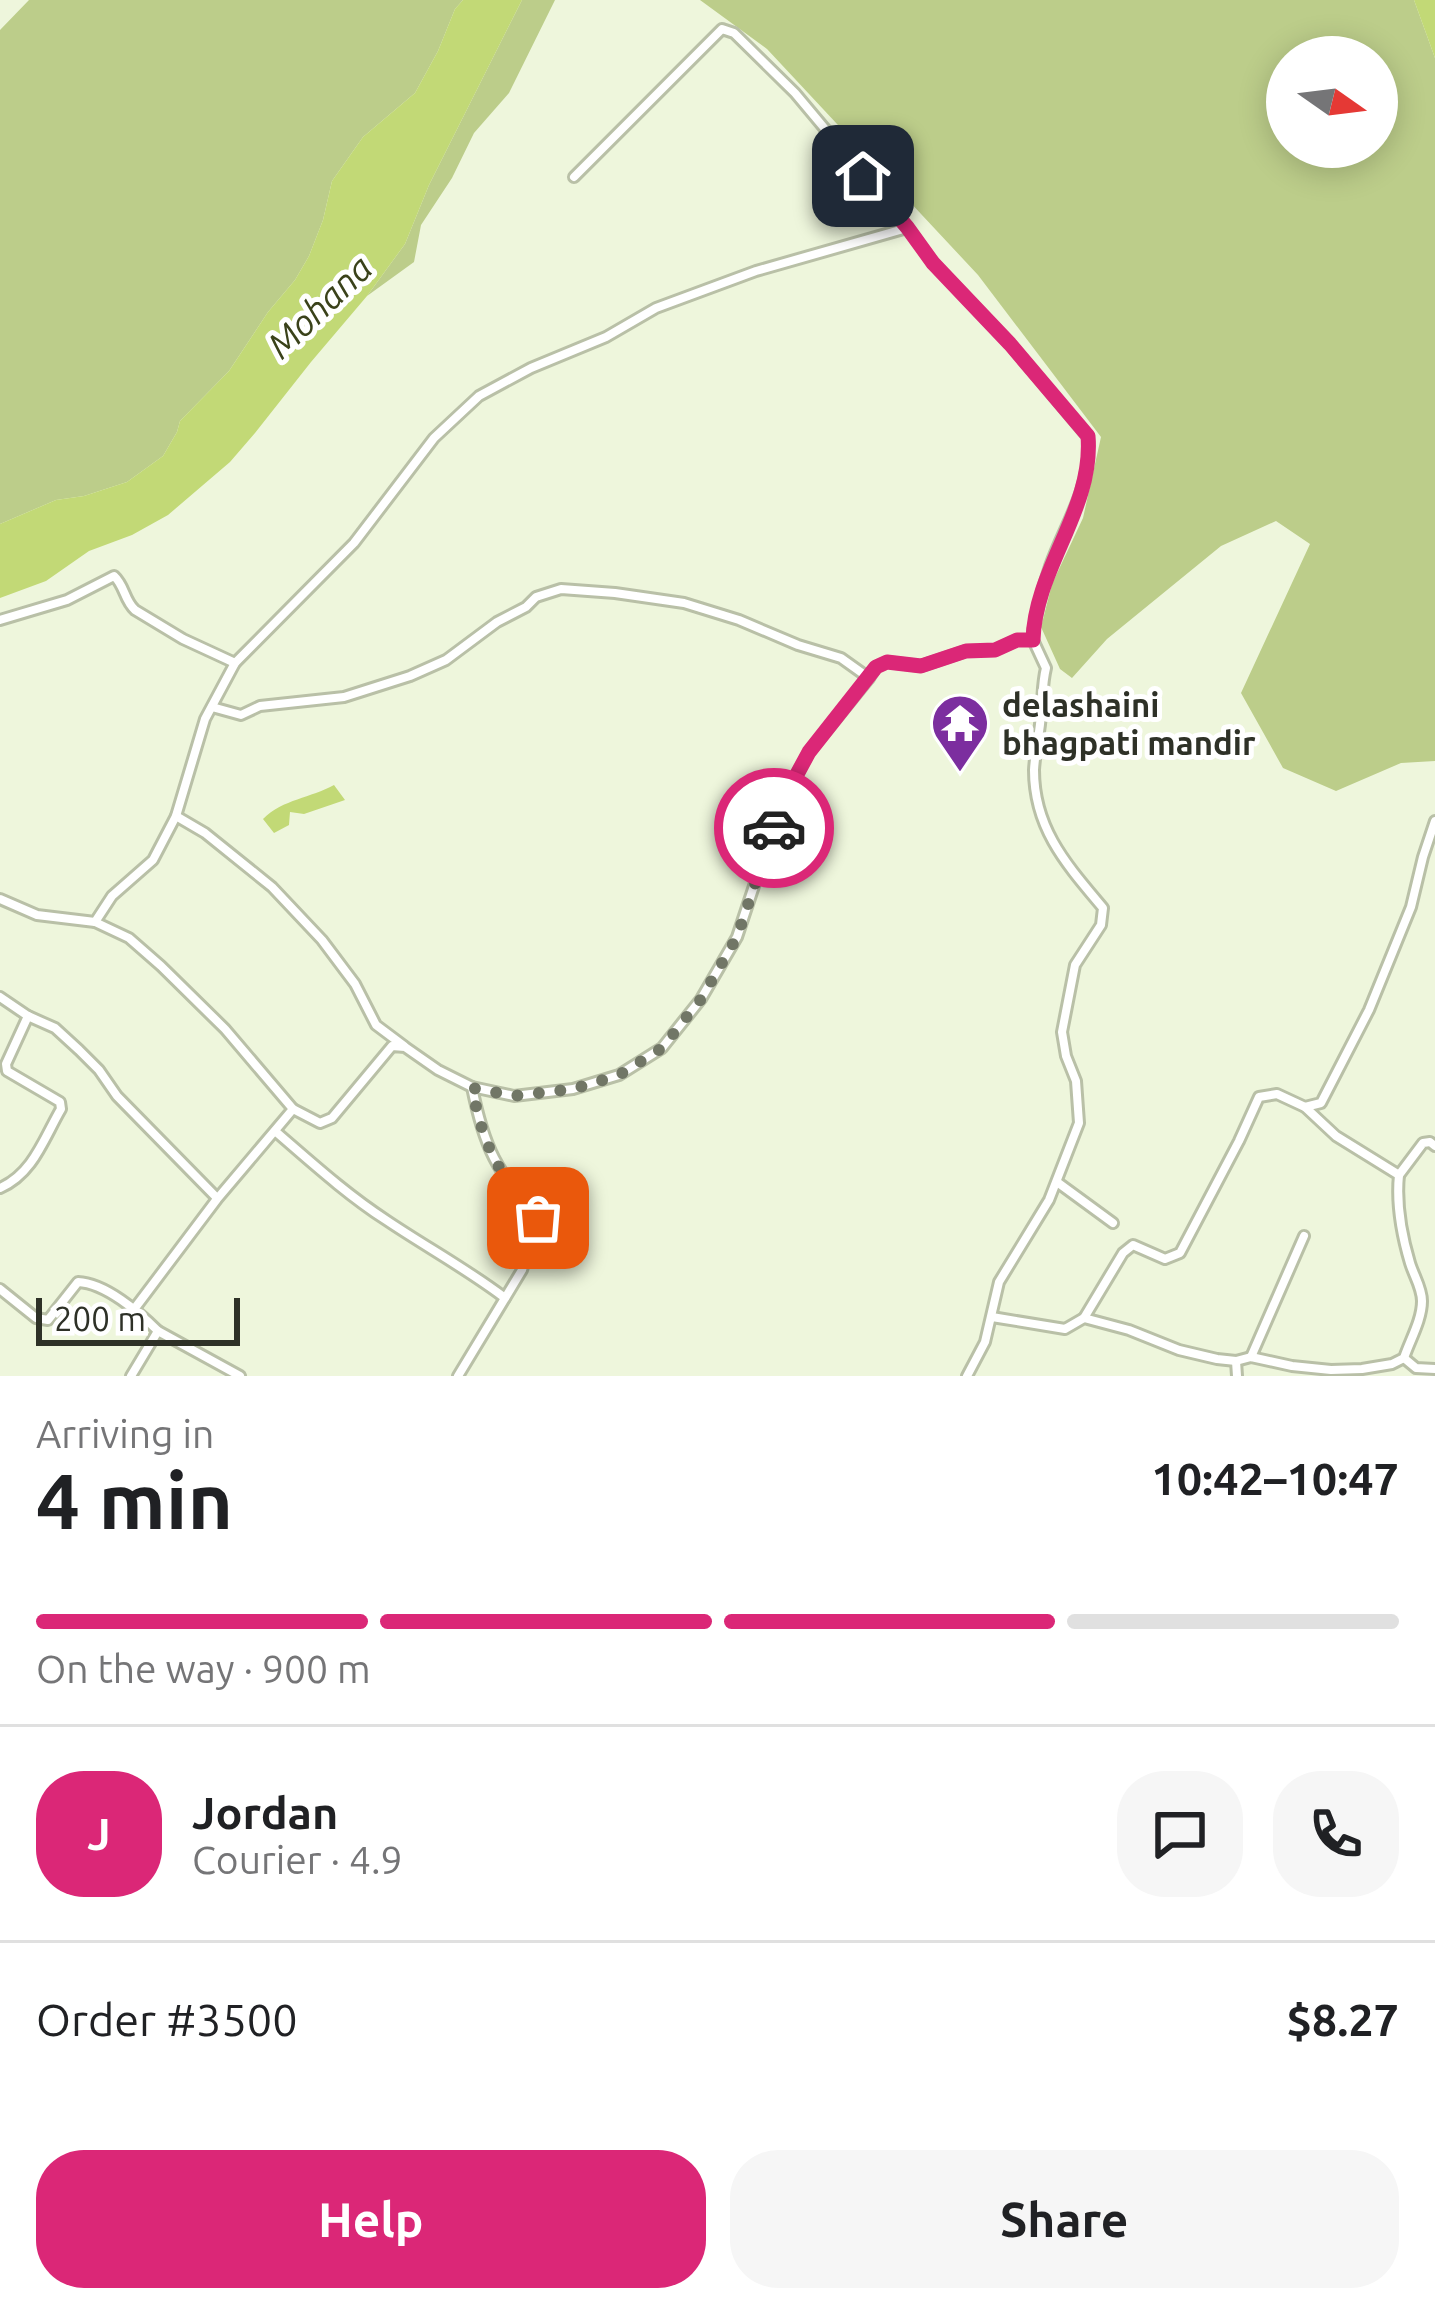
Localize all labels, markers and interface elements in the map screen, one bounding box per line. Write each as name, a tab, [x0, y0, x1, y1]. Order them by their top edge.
north arrow	[1266, 36, 1398, 168]
map controls	[1266, 36, 1398, 168]
pin	[812, 125, 914, 227]
icon: home	[830, 143, 896, 209]
water label: Mohana	[258, 246, 380, 366]
place label: delashaini bhagpati mandir	[1002, 686, 1256, 761]
temple icon: delashaini bhagpati mandir	[929, 692, 991, 774]
courier	[714, 768, 834, 888]
icon: car	[741, 795, 807, 861]
pin	[487, 1167, 589, 1269]
icon: bag	[505, 1185, 571, 1251]
scale bar	[36, 1292, 240, 1345]
text: 200 m	[54, 1300, 146, 1337]
text: Arriving in	[36, 1412, 214, 1455]
text: 10:42–10:47	[1151, 1453, 1399, 1504]
text: 4 min	[36, 1456, 233, 1544]
text: On the way · 900 m	[36, 1647, 371, 1690]
button: chat	[1117, 1771, 1243, 1897]
button: phone	[1273, 1771, 1399, 1897]
text: Jordan	[192, 1787, 338, 1838]
text: J	[87, 1808, 111, 1859]
text: Courier · 4.9	[192, 1838, 403, 1881]
text: Order #3500	[36, 1994, 298, 2045]
text: $8.27	[1286, 1994, 1399, 2045]
button: Help	[36, 2150, 706, 2288]
button: Share	[730, 2150, 1399, 2288]

